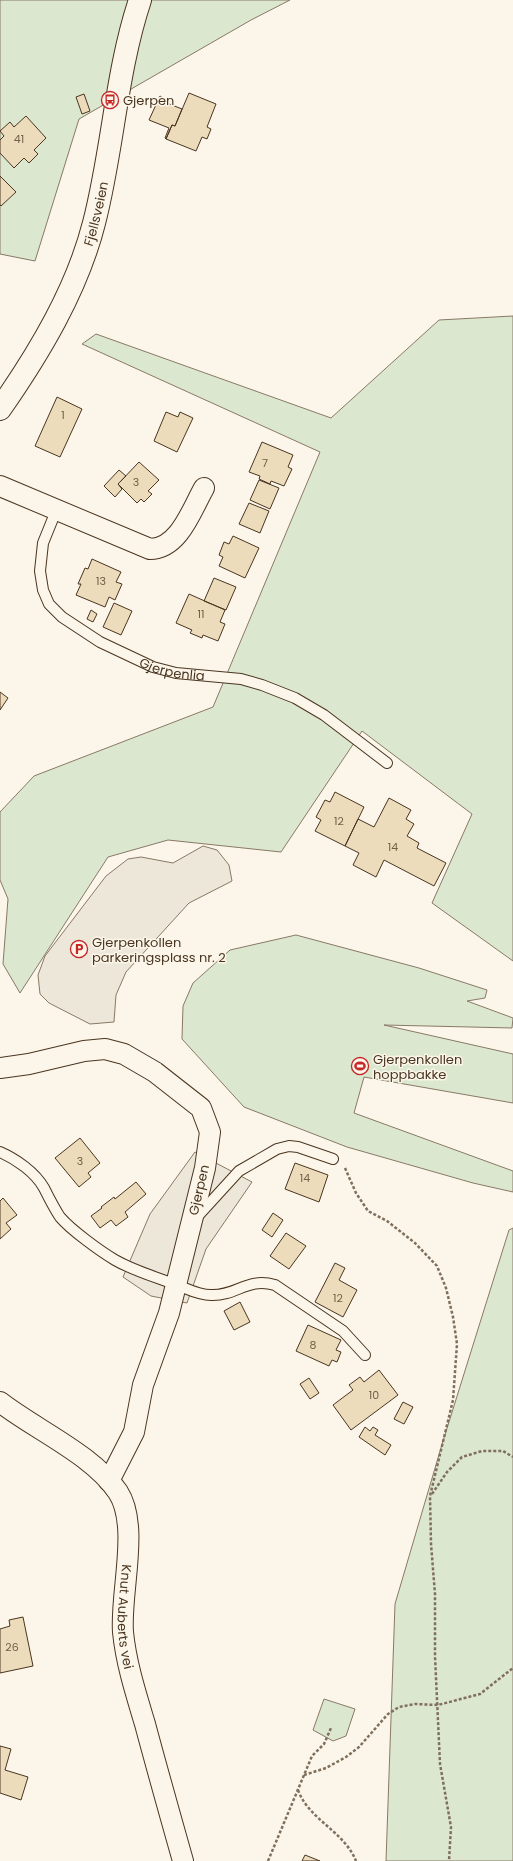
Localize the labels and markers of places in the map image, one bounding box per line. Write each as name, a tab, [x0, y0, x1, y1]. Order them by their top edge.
bus stop icon: Gjerpen	[100, 90, 120, 110]
place label: Gjerpen	[123, 91, 174, 110]
place label: Gjerpenkollen parkeringsplass nr. 2	[92, 933, 226, 967]
parking icon: Gjerpenkollen parkeringsplass nr. 2	[69, 939, 89, 959]
place label: Gjerpenkollen hoppbakke	[373, 1050, 462, 1084]
sports icon: Gjerpenkollen hoppbakke	[350, 1056, 370, 1076]

